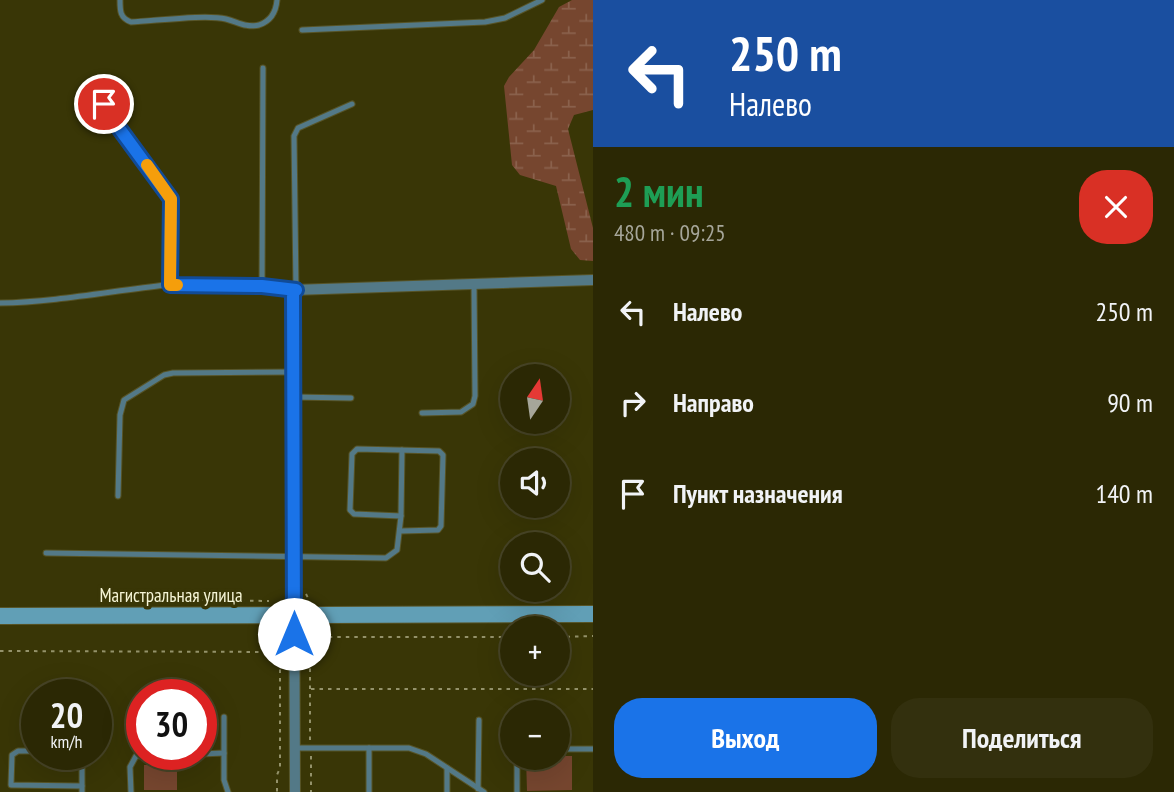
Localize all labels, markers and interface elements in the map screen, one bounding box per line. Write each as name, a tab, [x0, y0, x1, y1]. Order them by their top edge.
text: 250 m	[729, 21, 842, 85]
icon: left	[614, 28, 705, 119]
pin	[74, 74, 134, 134]
text: Налево	[729, 83, 812, 125]
icon: arrive	[85, 85, 123, 123]
text: 2 мин	[614, 164, 704, 219]
button: close	[1079, 170, 1153, 244]
text: 480 m · 09:25	[614, 218, 726, 247]
icon: left	[614, 293, 652, 331]
text: Налево	[673, 295, 742, 328]
text: 250 m	[1095, 295, 1153, 328]
north arrow	[500, 364, 570, 434]
map controls	[500, 364, 570, 770]
icon: right	[614, 384, 652, 422]
text: Направо	[673, 386, 754, 419]
text: 90 m	[1107, 386, 1153, 419]
button: sound	[500, 448, 570, 518]
icon: arrive	[614, 475, 652, 513]
text: Пункт назначения	[673, 477, 843, 510]
text: 140 m	[1095, 477, 1153, 510]
button: search	[500, 532, 570, 602]
street label: Магистральная улица	[99, 583, 243, 607]
position arrow	[257, 597, 331, 671]
button: +	[500, 616, 570, 686]
speed limit sign: 30	[126, 679, 217, 770]
text: 20	[50, 692, 83, 738]
button: Выход	[614, 698, 877, 778]
button: Поделиться	[891, 698, 1153, 778]
button: −	[500, 700, 570, 770]
text: km/h	[51, 730, 82, 753]

